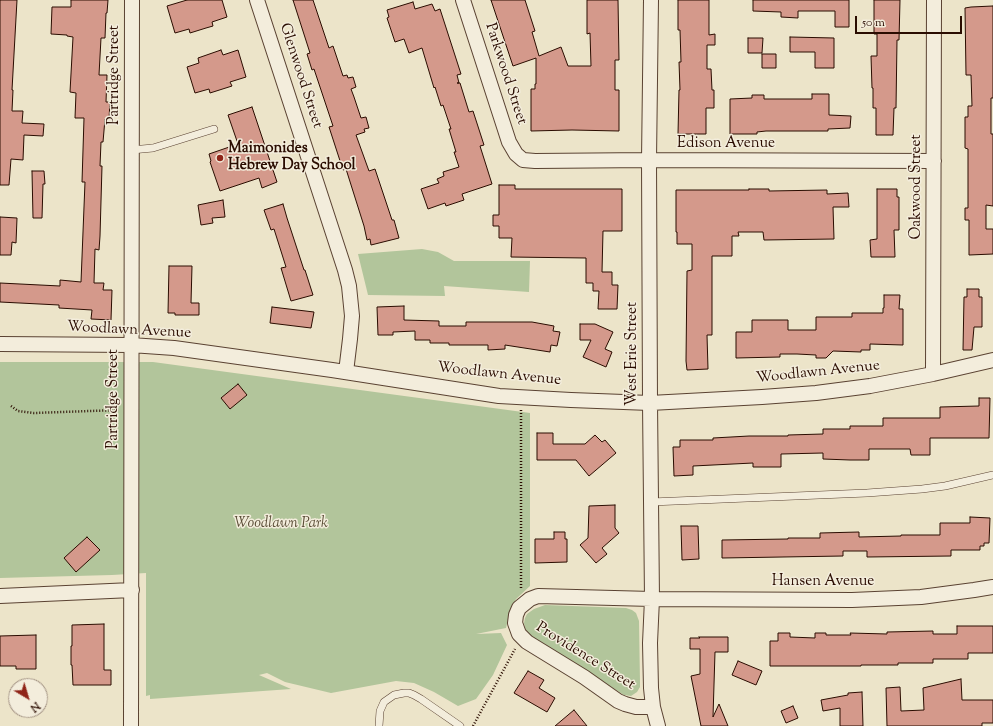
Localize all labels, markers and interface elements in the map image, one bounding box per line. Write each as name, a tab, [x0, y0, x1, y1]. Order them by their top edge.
scale bar	[857, 8, 964, 34]
text: 50 m	[862, 14, 885, 32]
street label: Glenwood Street	[275, 21, 325, 131]
street label: Parkwood Street	[480, 21, 530, 127]
street label: Partridge Street	[106, 25, 124, 125]
street label: Oakwood Street	[908, 134, 926, 240]
street label: Edison Avenue	[677, 135, 775, 153]
place label: Maimonides Hebrew Day School	[228, 140, 356, 175]
marker: Maimonides Hebrew Day School	[215, 153, 225, 163]
street label: West Erie Street	[624, 302, 642, 406]
street label: Woodlawn Avenue	[66, 319, 192, 343]
street label: Partridge Street	[105, 349, 123, 449]
street label: Woodlawn Avenue	[755, 358, 881, 388]
street label: Woodlawn Avenue	[436, 360, 562, 390]
park label: Woodlawn Park	[234, 515, 328, 533]
street label: Hansen Avenue	[772, 573, 874, 591]
street label: Providence Street	[532, 619, 638, 695]
north arrow	[8, 678, 48, 718]
text: N	[26, 698, 43, 716]

